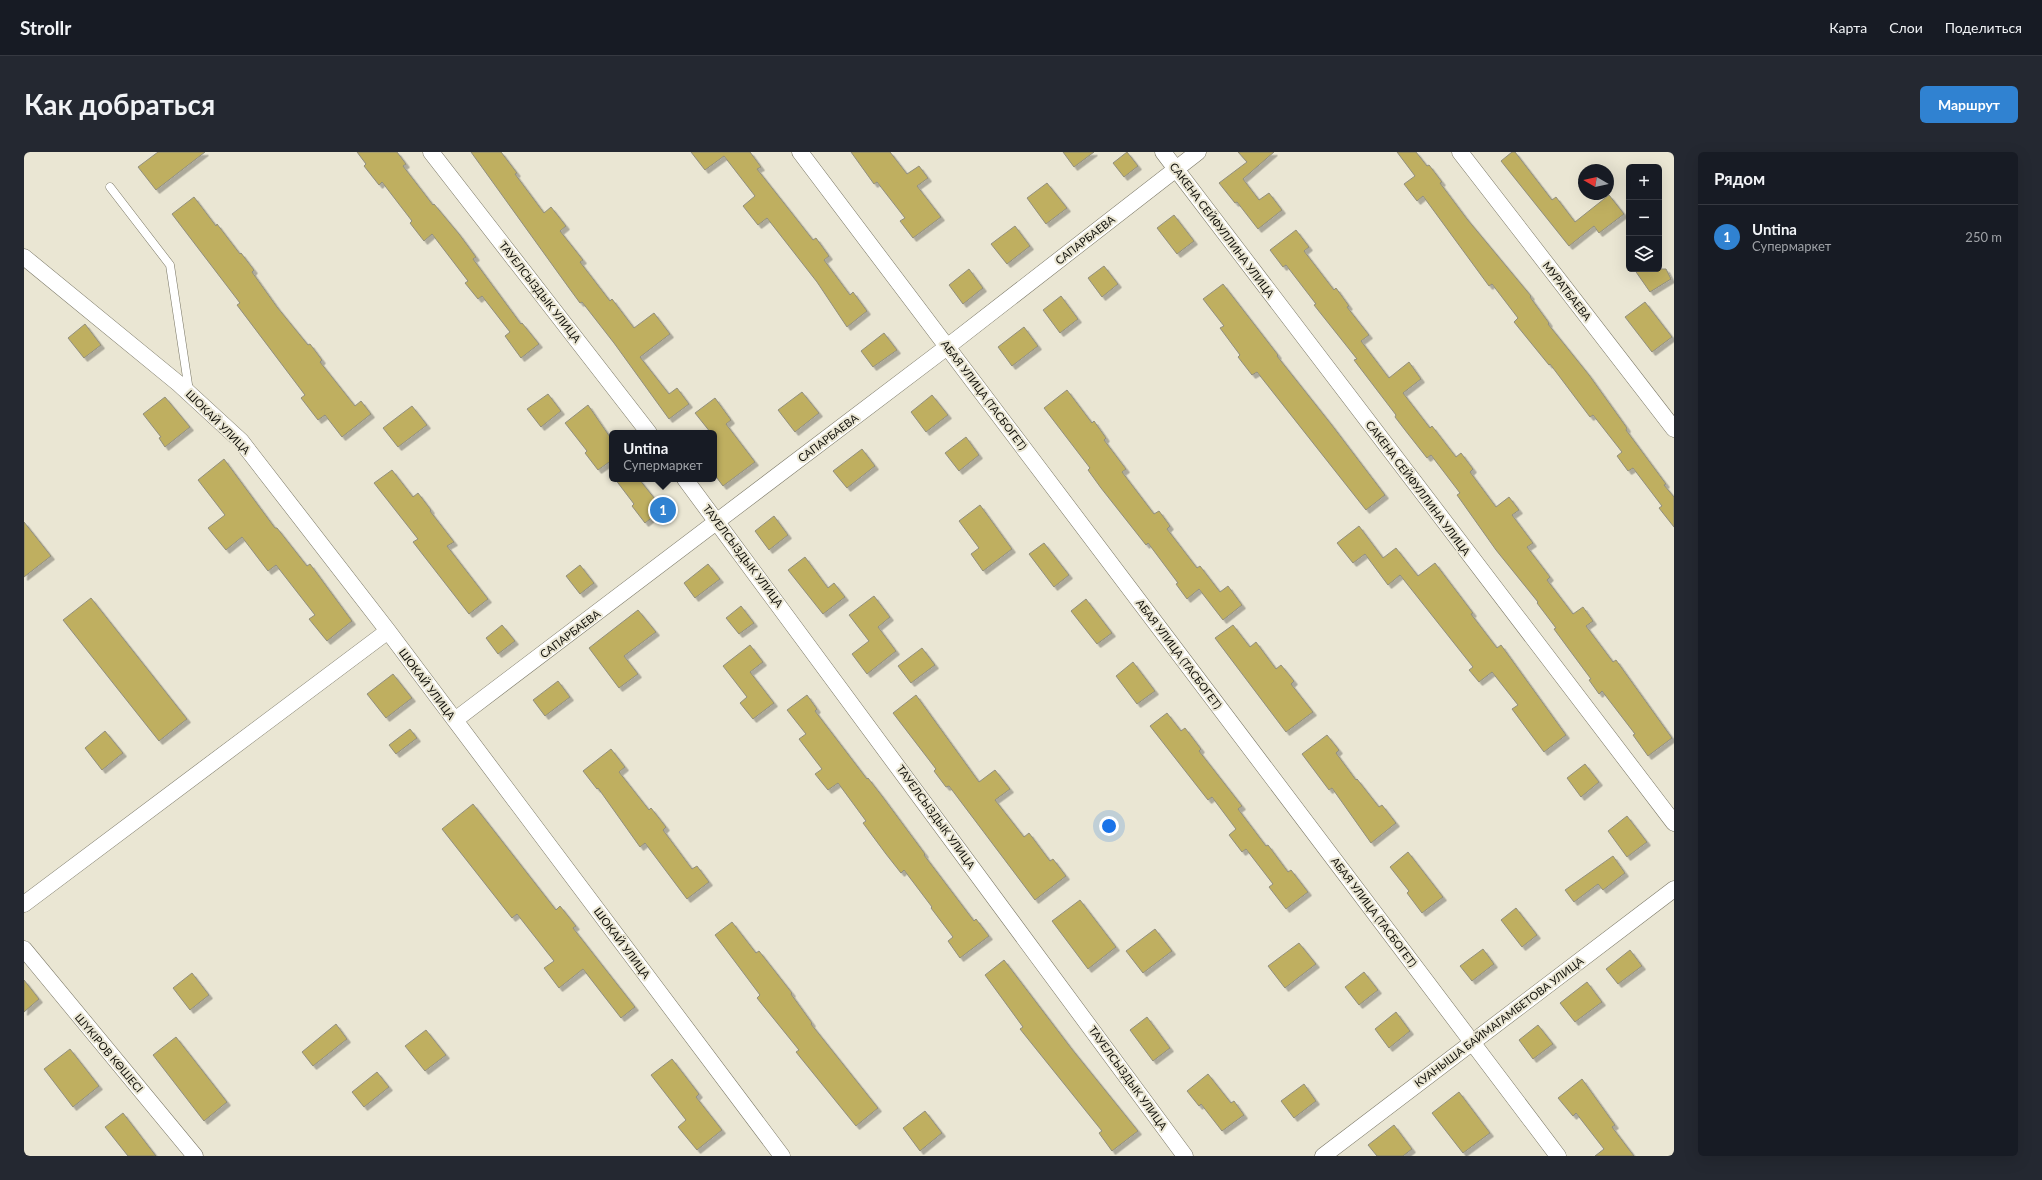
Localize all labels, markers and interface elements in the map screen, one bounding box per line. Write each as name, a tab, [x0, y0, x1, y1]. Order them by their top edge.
text: Strollr	[20, 16, 71, 39]
text: Карта	[1829, 19, 1867, 36]
text: Слои	[1889, 19, 1923, 36]
text: Поделиться	[1945, 19, 2022, 36]
button: Маршрут	[1920, 86, 2018, 123]
text: Как добраться	[24, 87, 215, 121]
street label: САКЕНА СЕЙФУЛЛИНА УЛИЦА	[1167, 160, 1278, 300]
north arrow	[1578, 164, 1614, 200]
map controls	[1626, 164, 1662, 272]
button: +	[1626, 164, 1662, 200]
text: Рядом	[1714, 168, 1765, 189]
button: −	[1626, 200, 1662, 236]
street label: САПАРБАЕВА	[1052, 212, 1117, 267]
text: Untina	[1752, 220, 1797, 238]
text: 1	[1723, 229, 1731, 245]
text: 250 m	[1965, 229, 2002, 245]
button: layers	[1626, 236, 1662, 272]
street label: ТАУЕЛСЫЗДЫК УЛИЦА	[497, 238, 584, 345]
text: Супермаркет	[1752, 238, 1831, 254]
street label: МУРАТБАЕВА	[1540, 259, 1595, 323]
street label: АБАЯ УЛИЦА (ТАСБОГЕТ)	[939, 337, 1030, 452]
street label: ШОКАЙ УЛИЦА	[184, 387, 254, 457]
street label: САПАРБАЕВА	[795, 410, 861, 464]
street label: САКЕНА СЕЙФУЛЛИНА УЛИЦА	[1363, 418, 1474, 558]
popup	[609, 430, 717, 482]
text: Untina	[623, 439, 668, 457]
text: Супермаркет	[623, 457, 703, 473]
pin: 1	[650, 495, 676, 525]
street label: ТАУЕЛСЫЗДЫК УЛИЦА	[701, 502, 787, 610]
street label: АБАЯ УЛИЦА (ТАСБОГЕТ)	[1134, 596, 1225, 711]
street label: САПАРБАЕВА	[537, 606, 603, 660]
street label: ШОКАЙ УЛИЦА	[397, 646, 459, 722]
street label: ТАУЕЛСЫЗДЫК УЛИЦА	[894, 762, 979, 872]
your location	[1099, 816, 1119, 836]
street label: АБАЯ УЛИЦА (ТАСБОГЕТ)	[1329, 854, 1420, 969]
street label: ШОКАЙ УЛИЦА	[592, 905, 654, 981]
street label: КУАНЫША БАЙМАГАМБЕТОВА УЛИЦА	[1412, 953, 1586, 1089]
street label: ШҮКІРОВ КӨШЕСІ	[73, 1011, 146, 1095]
street label: ТАУЕЛСЫЗДЫК УЛИЦА	[1086, 1023, 1171, 1133]

